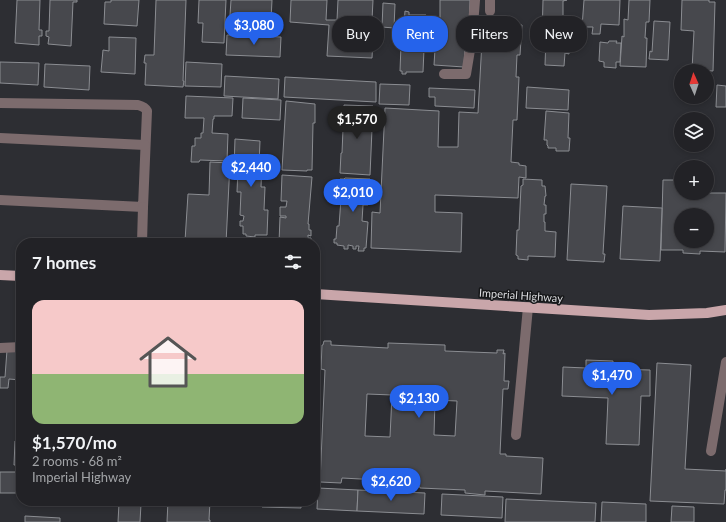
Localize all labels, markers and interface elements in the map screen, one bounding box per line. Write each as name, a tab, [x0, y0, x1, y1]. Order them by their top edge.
pin: $3,080	[221, 12, 287, 46]
chip: Buy	[332, 16, 384, 52]
chip: Rent	[392, 16, 448, 52]
chip: Filters	[456, 16, 522, 52]
chip: New	[530, 16, 587, 52]
text: $3,080	[234, 17, 274, 33]
north arrow	[674, 64, 714, 104]
map controls	[674, 64, 714, 248]
pin: $1,570	[324, 106, 390, 140]
text: $1,570	[337, 111, 377, 127]
button: layers	[674, 112, 714, 152]
pin: $2,440	[218, 154, 284, 188]
text: $2,440	[231, 159, 271, 175]
button: +	[674, 160, 714, 200]
pin: $2,010	[320, 179, 386, 213]
text: $2,010	[333, 184, 373, 200]
button: −	[674, 208, 714, 248]
icon: filters	[282, 251, 304, 273]
text: 7 homes	[32, 252, 96, 273]
street label: Imperial Highway	[479, 286, 564, 304]
icon: home	[132, 326, 204, 398]
pin: $1,470	[579, 362, 645, 396]
text: $1,470	[592, 367, 632, 383]
pin: $2,130	[386, 385, 452, 419]
text: $2,130	[399, 390, 439, 406]
text: $1,570/mo	[32, 432, 117, 453]
text: 2 rooms · 68 m²	[32, 453, 122, 469]
pin: $2,620	[358, 468, 424, 502]
text: Imperial Highway	[32, 469, 131, 485]
text: $2,620	[371, 473, 411, 489]

